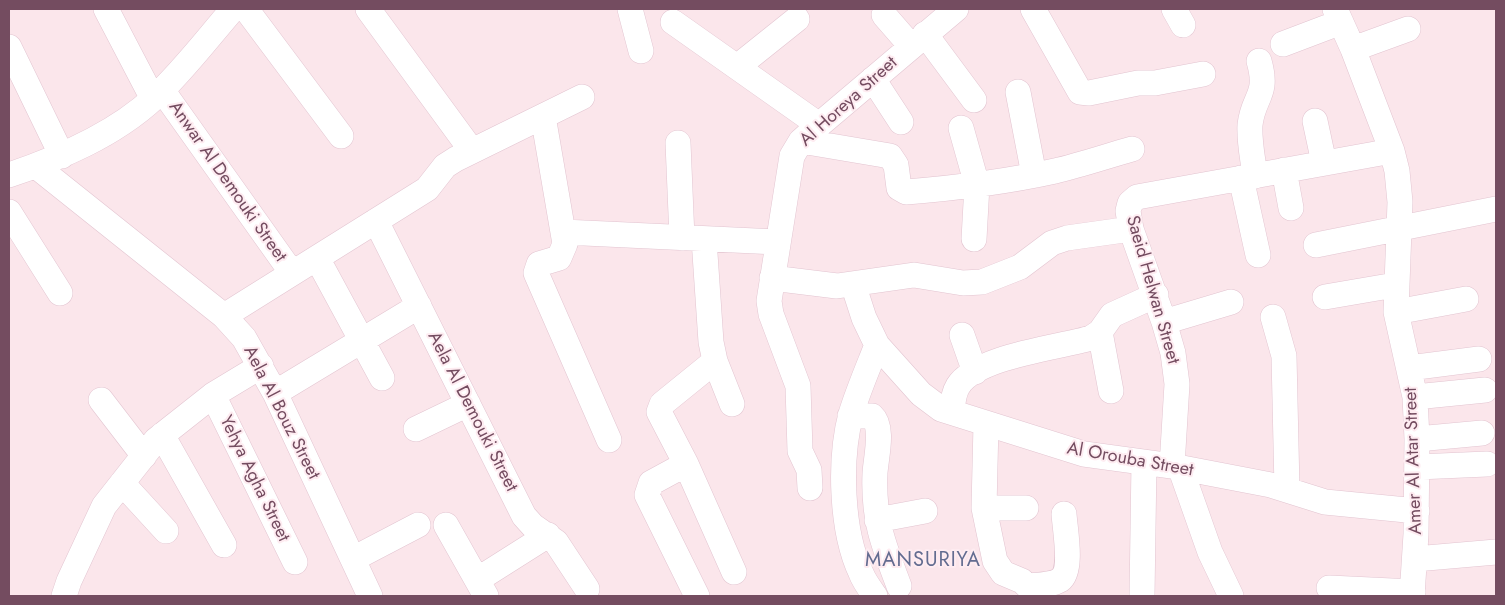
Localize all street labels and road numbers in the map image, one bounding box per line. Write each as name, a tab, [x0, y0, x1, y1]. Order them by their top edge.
street label: Al Horeya Street	[796, 53, 902, 151]
street label: Anwar Al Demouki Street	[163, 98, 291, 266]
street label: Saeid Helwan Street	[1121, 213, 1183, 367]
street label: Aela Al Demouki Street	[422, 328, 522, 496]
street label: Aela Al Bouz Street	[238, 343, 324, 483]
street label: Amer Al Atar Street	[1401, 387, 1427, 535]
street label: Yehya Agha Street	[214, 412, 294, 546]
street label: Al Orouba Street	[1065, 438, 1195, 482]

